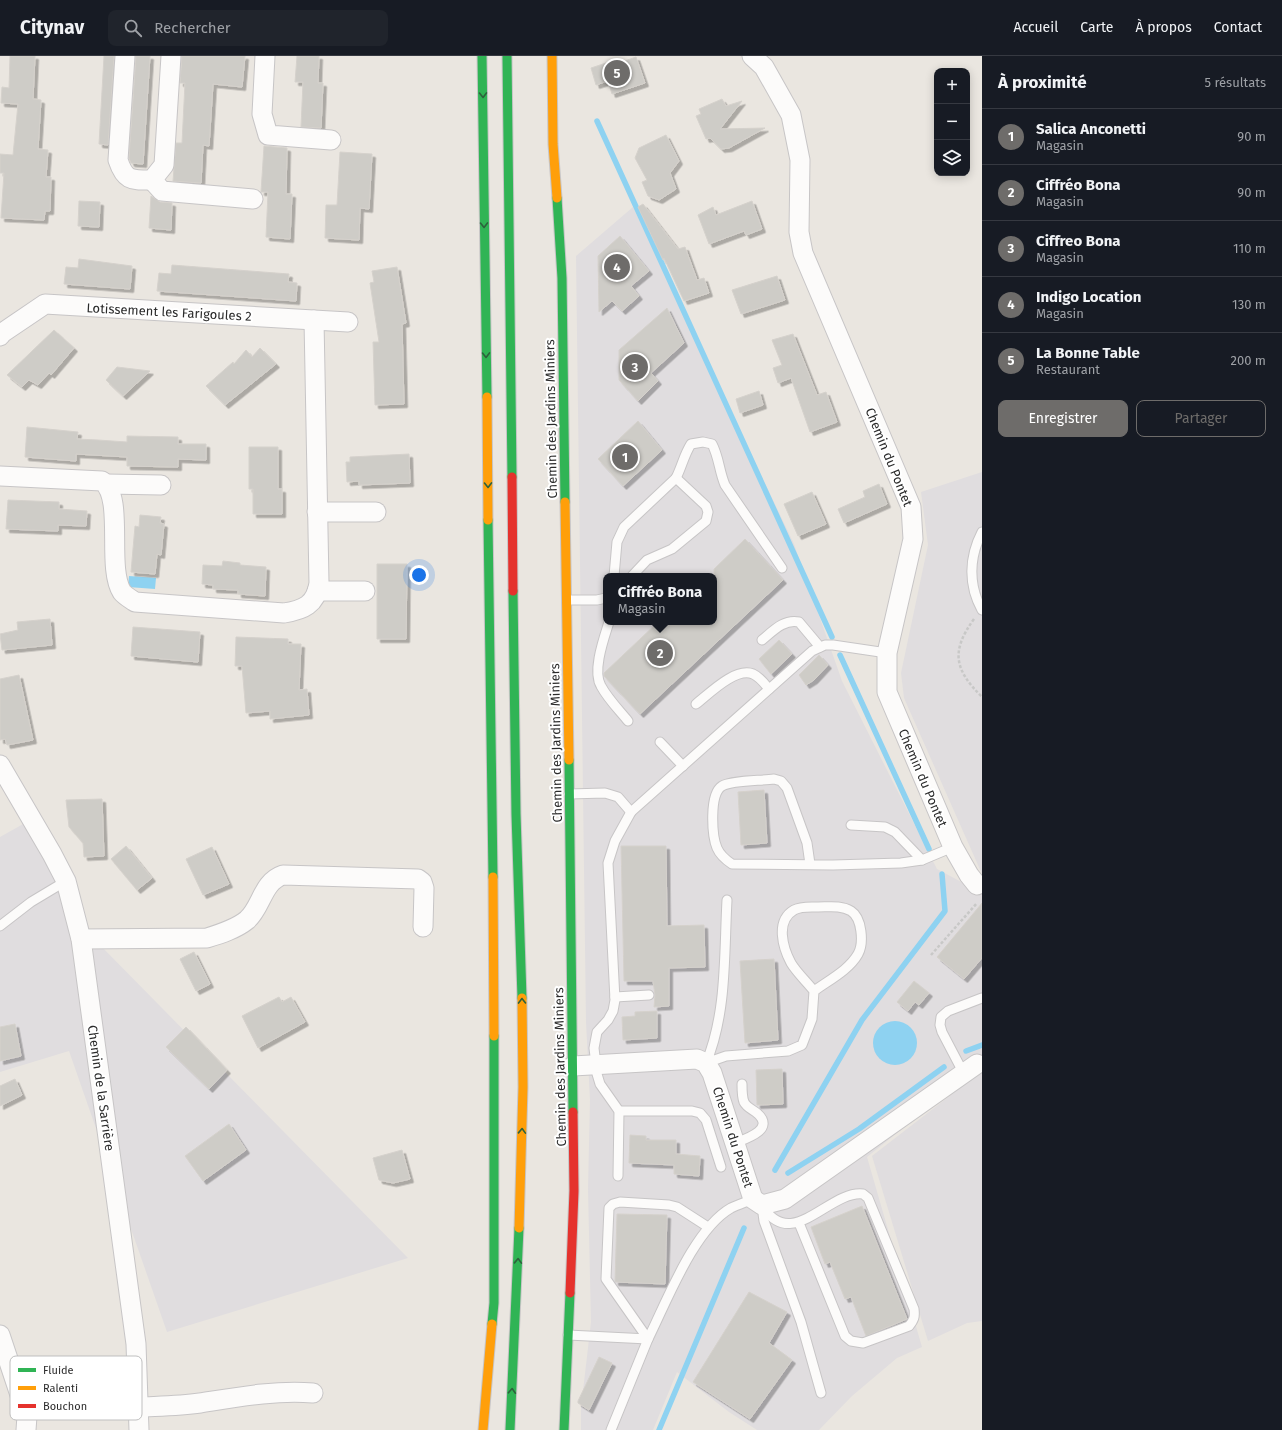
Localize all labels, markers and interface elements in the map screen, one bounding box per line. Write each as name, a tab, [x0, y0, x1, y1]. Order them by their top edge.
search box	[108, 10, 388, 46]
text: Citynav	[20, 16, 84, 39]
icon: search	[122, 17, 144, 39]
text: Rechercher	[154, 19, 231, 37]
text: Accueil	[1013, 19, 1058, 36]
text: Carte	[1080, 19, 1113, 36]
text: À propos	[1135, 19, 1192, 36]
text: Contact	[1214, 19, 1262, 36]
pin: 5	[604, 58, 630, 88]
map controls	[934, 68, 970, 176]
button: +	[934, 68, 970, 104]
text: À proximité	[998, 72, 1087, 93]
text: 5 résultats	[1204, 75, 1266, 90]
one-way arrow	[479, 92, 487, 98]
button: −	[934, 104, 970, 140]
text: Salica Anconetti	[1036, 120, 1146, 138]
text: 1	[1008, 129, 1014, 144]
text: 90 m	[1237, 129, 1266, 144]
text: Magasin	[1036, 138, 1084, 153]
button: layers	[934, 140, 970, 176]
text: Ciffréo Bona	[1036, 176, 1121, 194]
text: 2	[1008, 185, 1014, 200]
text: 90 m	[1237, 185, 1266, 200]
text: Magasin	[1036, 194, 1084, 209]
one-way arrow	[480, 222, 489, 228]
text: Ciffreo Bona	[1036, 232, 1121, 250]
text: 3	[1008, 241, 1014, 256]
text: 110 m	[1233, 241, 1266, 256]
text: Magasin	[1036, 250, 1084, 265]
pin: 4	[604, 252, 630, 282]
text: Indigo Location	[1036, 288, 1141, 306]
text: 4	[1007, 297, 1015, 312]
text: 130 m	[1232, 297, 1266, 312]
street label: Lotissement les Farigoules 2	[86, 300, 252, 324]
text: Magasin	[1036, 306, 1084, 321]
street label: Chemin des Jardins Miniers	[542, 339, 560, 499]
text: La Bonne Table	[1036, 344, 1140, 362]
one-way arrow	[482, 352, 490, 358]
pin: 3	[622, 352, 648, 382]
text: 5	[1008, 353, 1014, 368]
text: 200 m	[1230, 353, 1266, 368]
text: Restaurant	[1036, 362, 1100, 377]
button: Enregistrer	[998, 400, 1128, 437]
button: Partager	[1136, 400, 1266, 437]
street label: Chemin du Pontet	[862, 405, 916, 509]
pin: 1	[612, 442, 638, 472]
one-way arrow	[484, 482, 492, 488]
your location	[409, 565, 429, 585]
popup	[603, 573, 717, 625]
text: Ciffréo Bona	[618, 583, 702, 601]
text: Magasin	[618, 601, 666, 616]
pin: 2	[647, 638, 673, 668]
street label: Chemin des Jardins Miniers	[547, 663, 565, 823]
street label: Chemin du Pontet	[896, 727, 951, 830]
street label: Chemin des Jardins Miniers	[551, 987, 569, 1147]
one-way arrow	[518, 998, 526, 1004]
street label: Chemin de la Sarrière	[85, 1024, 117, 1152]
street label: Chemin du Pontet	[710, 1085, 756, 1190]
one-way arrow	[518, 1128, 526, 1134]
one-way arrow	[514, 1258, 523, 1264]
legend	[10, 1356, 142, 1420]
text: Fluide	[43, 1364, 74, 1377]
text: Ralenti	[43, 1382, 78, 1395]
one-way arrow	[508, 1388, 516, 1394]
text: Bouchon	[43, 1400, 87, 1413]

